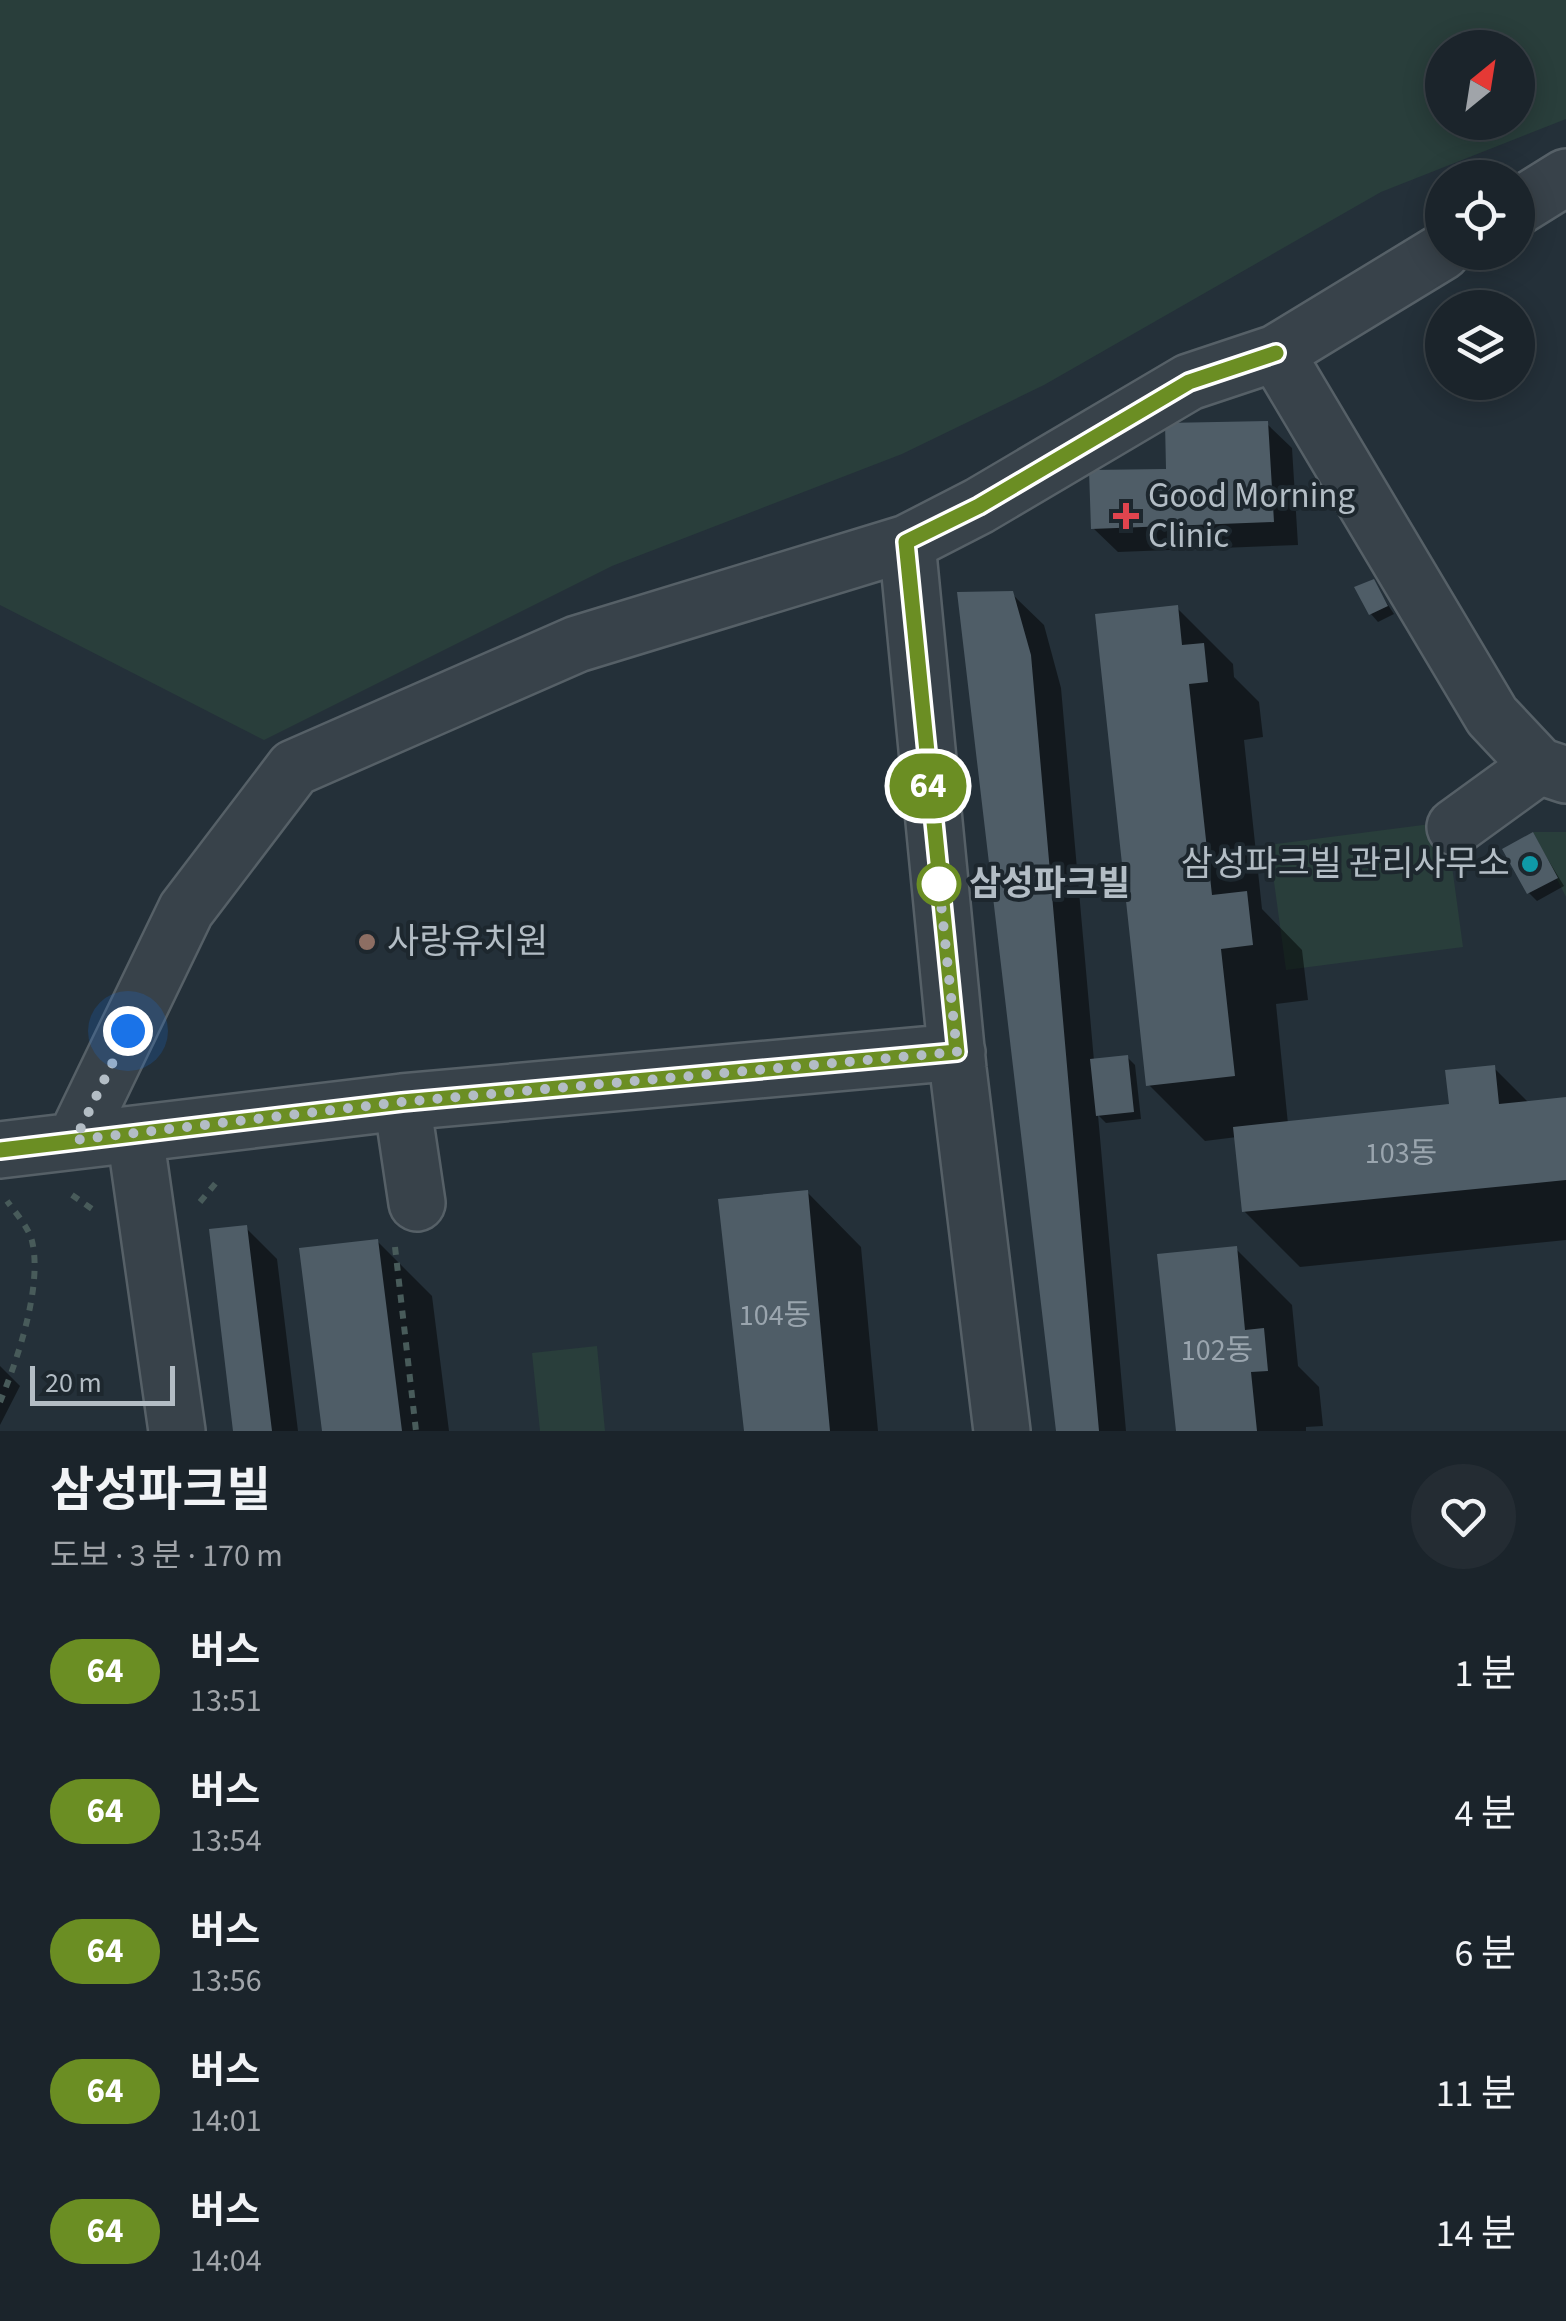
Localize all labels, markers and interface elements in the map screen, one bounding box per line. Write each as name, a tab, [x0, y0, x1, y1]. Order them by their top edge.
north arrow	[1425, 30, 1535, 140]
map controls	[1425, 30, 1535, 400]
button: locate	[1425, 160, 1535, 270]
button: layers	[1425, 290, 1535, 400]
place label: Good Morning Clinic	[1148, 471, 1355, 561]
marker: Good Morning Clinic	[1113, 503, 1139, 529]
line badge: 64	[883, 754, 973, 818]
text: 64	[910, 761, 946, 811]
place label: 삼성파크빌 관리사무소	[1181, 839, 1510, 889]
marker: 삼성파크빌 관리사무소	[1519, 853, 1541, 875]
place label: 삼성파크빌	[969, 859, 1130, 909]
marker: 삼성파크빌	[918, 863, 960, 905]
place label: 사랑유치원	[387, 917, 548, 967]
marker: 사랑유치원	[356, 931, 378, 953]
your location	[103, 1006, 153, 1056]
house number: 103동	[1365, 1132, 1437, 1175]
house number: 104동	[739, 1294, 811, 1337]
house number: 102동	[1181, 1329, 1253, 1372]
scale bar	[30, 1361, 175, 1406]
text: 20 m	[45, 1363, 102, 1403]
text: 삼성파크빌	[50, 1457, 271, 1525]
button: heart	[1411, 1464, 1516, 1569]
text: 도보 · 3 분 · 170 m	[50, 1533, 283, 1579]
text: 버스	[190, 1624, 260, 1678]
text: 64	[87, 1646, 123, 1696]
text: 1 분	[1455, 1647, 1516, 1701]
text: 13:51	[190, 1678, 262, 1724]
text: 버스	[190, 1764, 260, 1818]
text: 64	[87, 1786, 123, 1836]
text: 4 분	[1455, 1787, 1516, 1841]
text: 13:54	[190, 1818, 262, 1864]
text: 버스	[190, 1904, 260, 1958]
text: 64	[87, 1926, 123, 1976]
text: 6 분	[1455, 1927, 1516, 1981]
text: 13:56	[190, 1958, 262, 2004]
text: 버스	[190, 2044, 260, 2098]
text: 64	[87, 2066, 123, 2116]
text: 11 분	[1436, 2067, 1516, 2121]
text: 14:01	[190, 2098, 262, 2144]
text: 버스	[190, 2184, 260, 2238]
text: 64	[87, 2206, 123, 2256]
text: 14 분	[1436, 2207, 1516, 2261]
text: 14:04	[190, 2238, 262, 2284]

